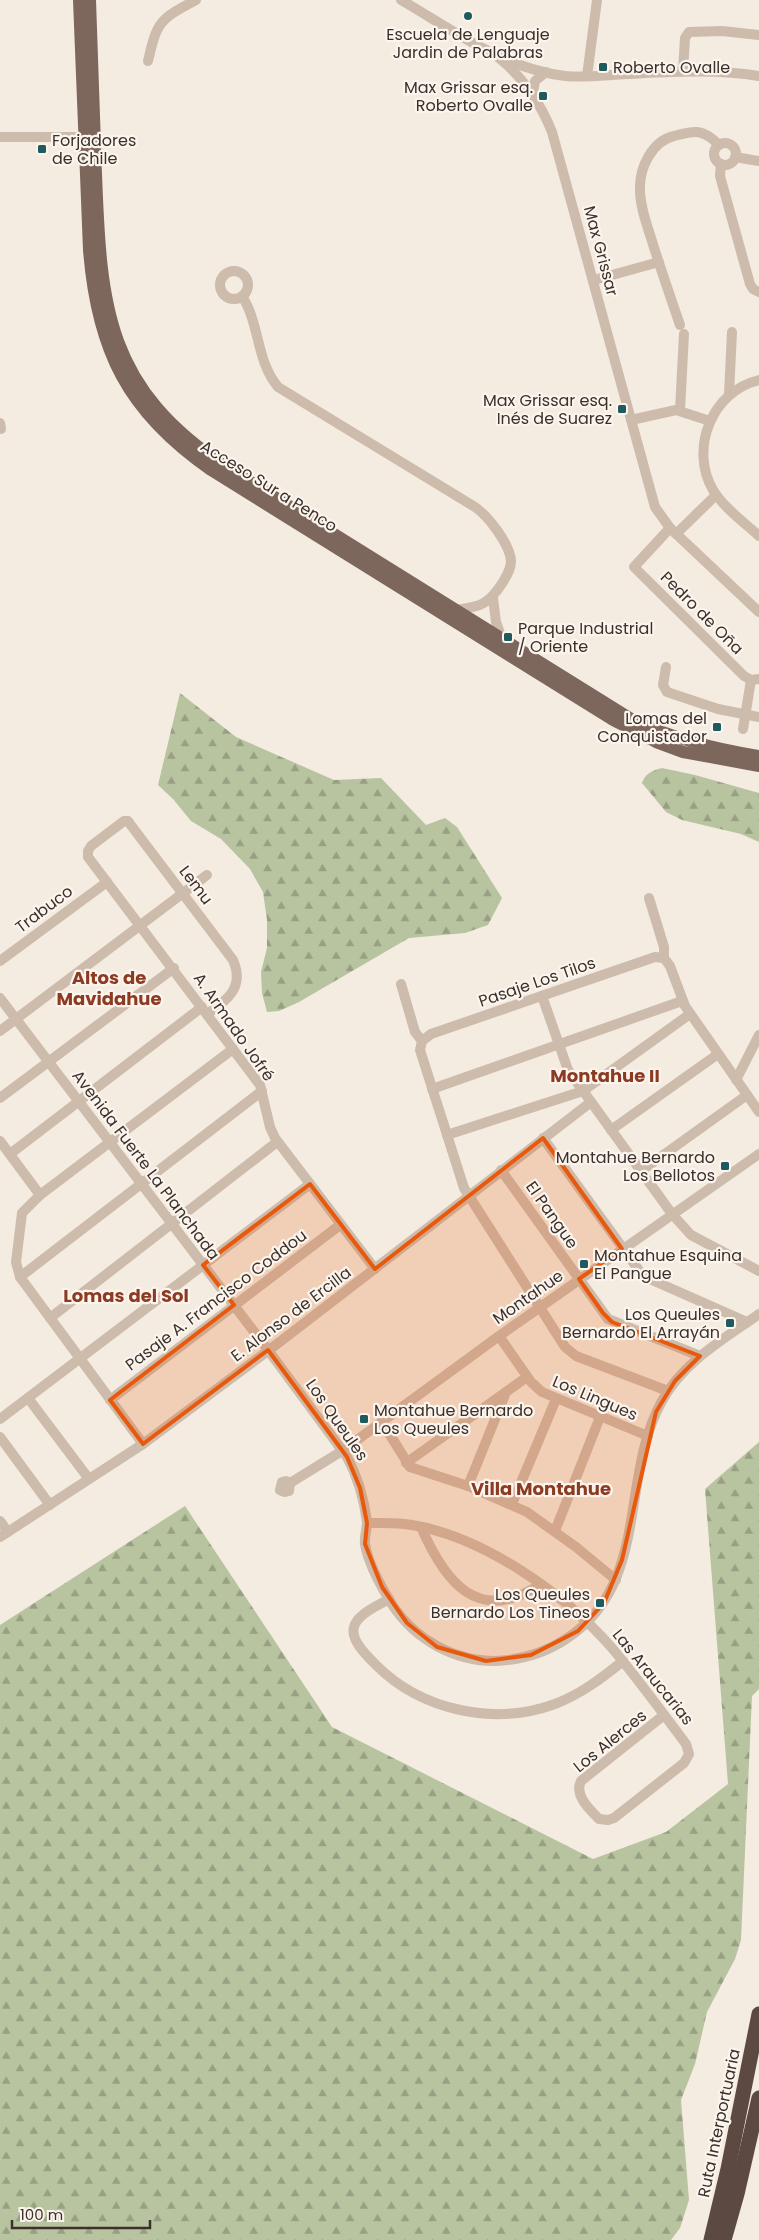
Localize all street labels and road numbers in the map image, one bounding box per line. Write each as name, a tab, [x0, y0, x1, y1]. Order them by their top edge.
street label: Max Grissar	[578, 203, 624, 299]
street label: Acceso Sur a Penco	[196, 435, 342, 537]
street label: Pedro de Oña	[655, 566, 749, 660]
street label: Lemu	[174, 861, 218, 909]
street label: Trabuco	[11, 880, 77, 938]
street label: Pasaje Los Tilos	[475, 951, 599, 1013]
street label: A. Armado Jofré	[188, 968, 280, 1086]
street label: Avenida Fuerte La Planchada	[67, 1065, 225, 1265]
street label: El Pangue	[520, 1177, 584, 1253]
street label: Pasaje A. Francisco Coddou	[120, 1224, 312, 1376]
street label: E. Alonso de Ercilla	[226, 1261, 356, 1367]
street label: Montahue	[488, 1264, 568, 1330]
street label: Los Lingues	[549, 1370, 641, 1426]
street label: Los Queules	[300, 1374, 374, 1466]
street label: Las Araucarias	[607, 1624, 699, 1730]
street label: Los Alerces	[568, 1704, 652, 1778]
street label: Ruta Interportuaria	[692, 2047, 746, 2199]

